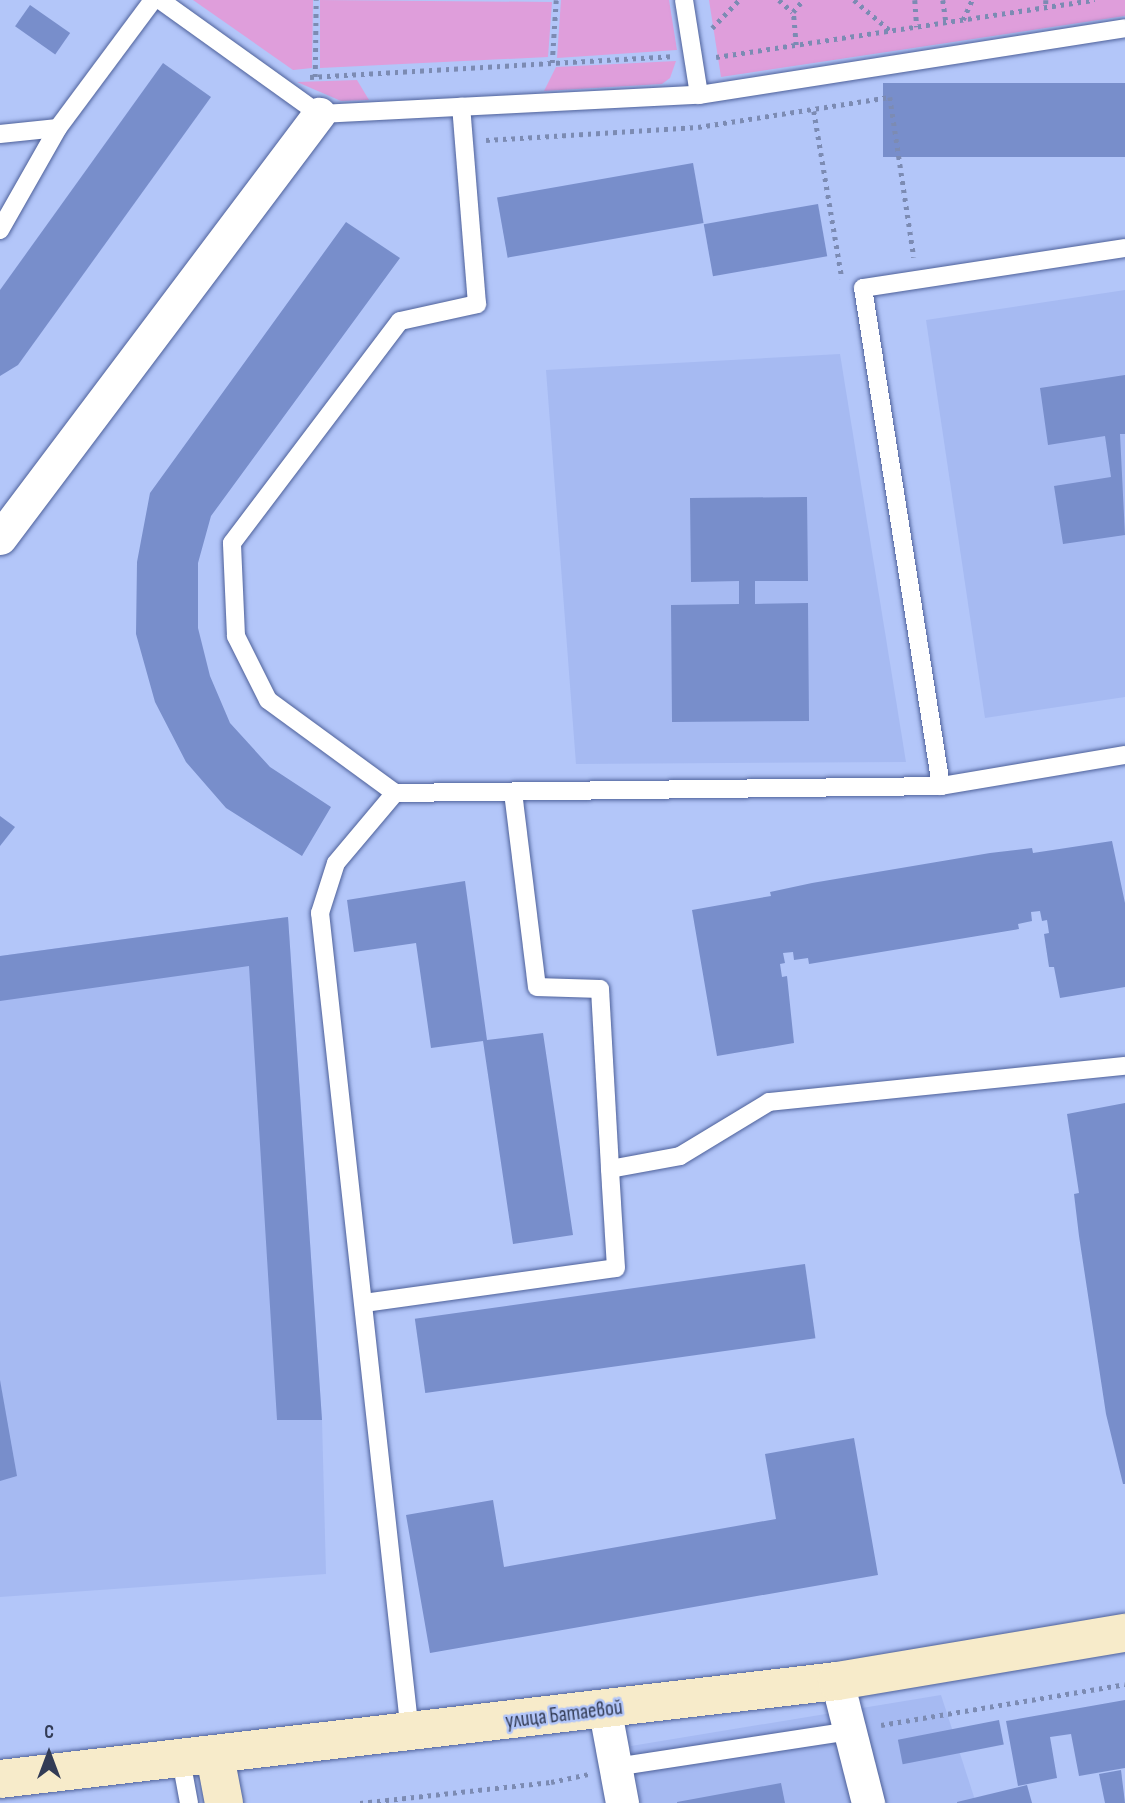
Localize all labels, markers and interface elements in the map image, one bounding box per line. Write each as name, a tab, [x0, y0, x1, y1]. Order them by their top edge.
street label: улица Батаевой	[504, 1695, 624, 1735]
north arrow	[14, 1719, 84, 1789]
text: С	[44, 1721, 54, 1744]

